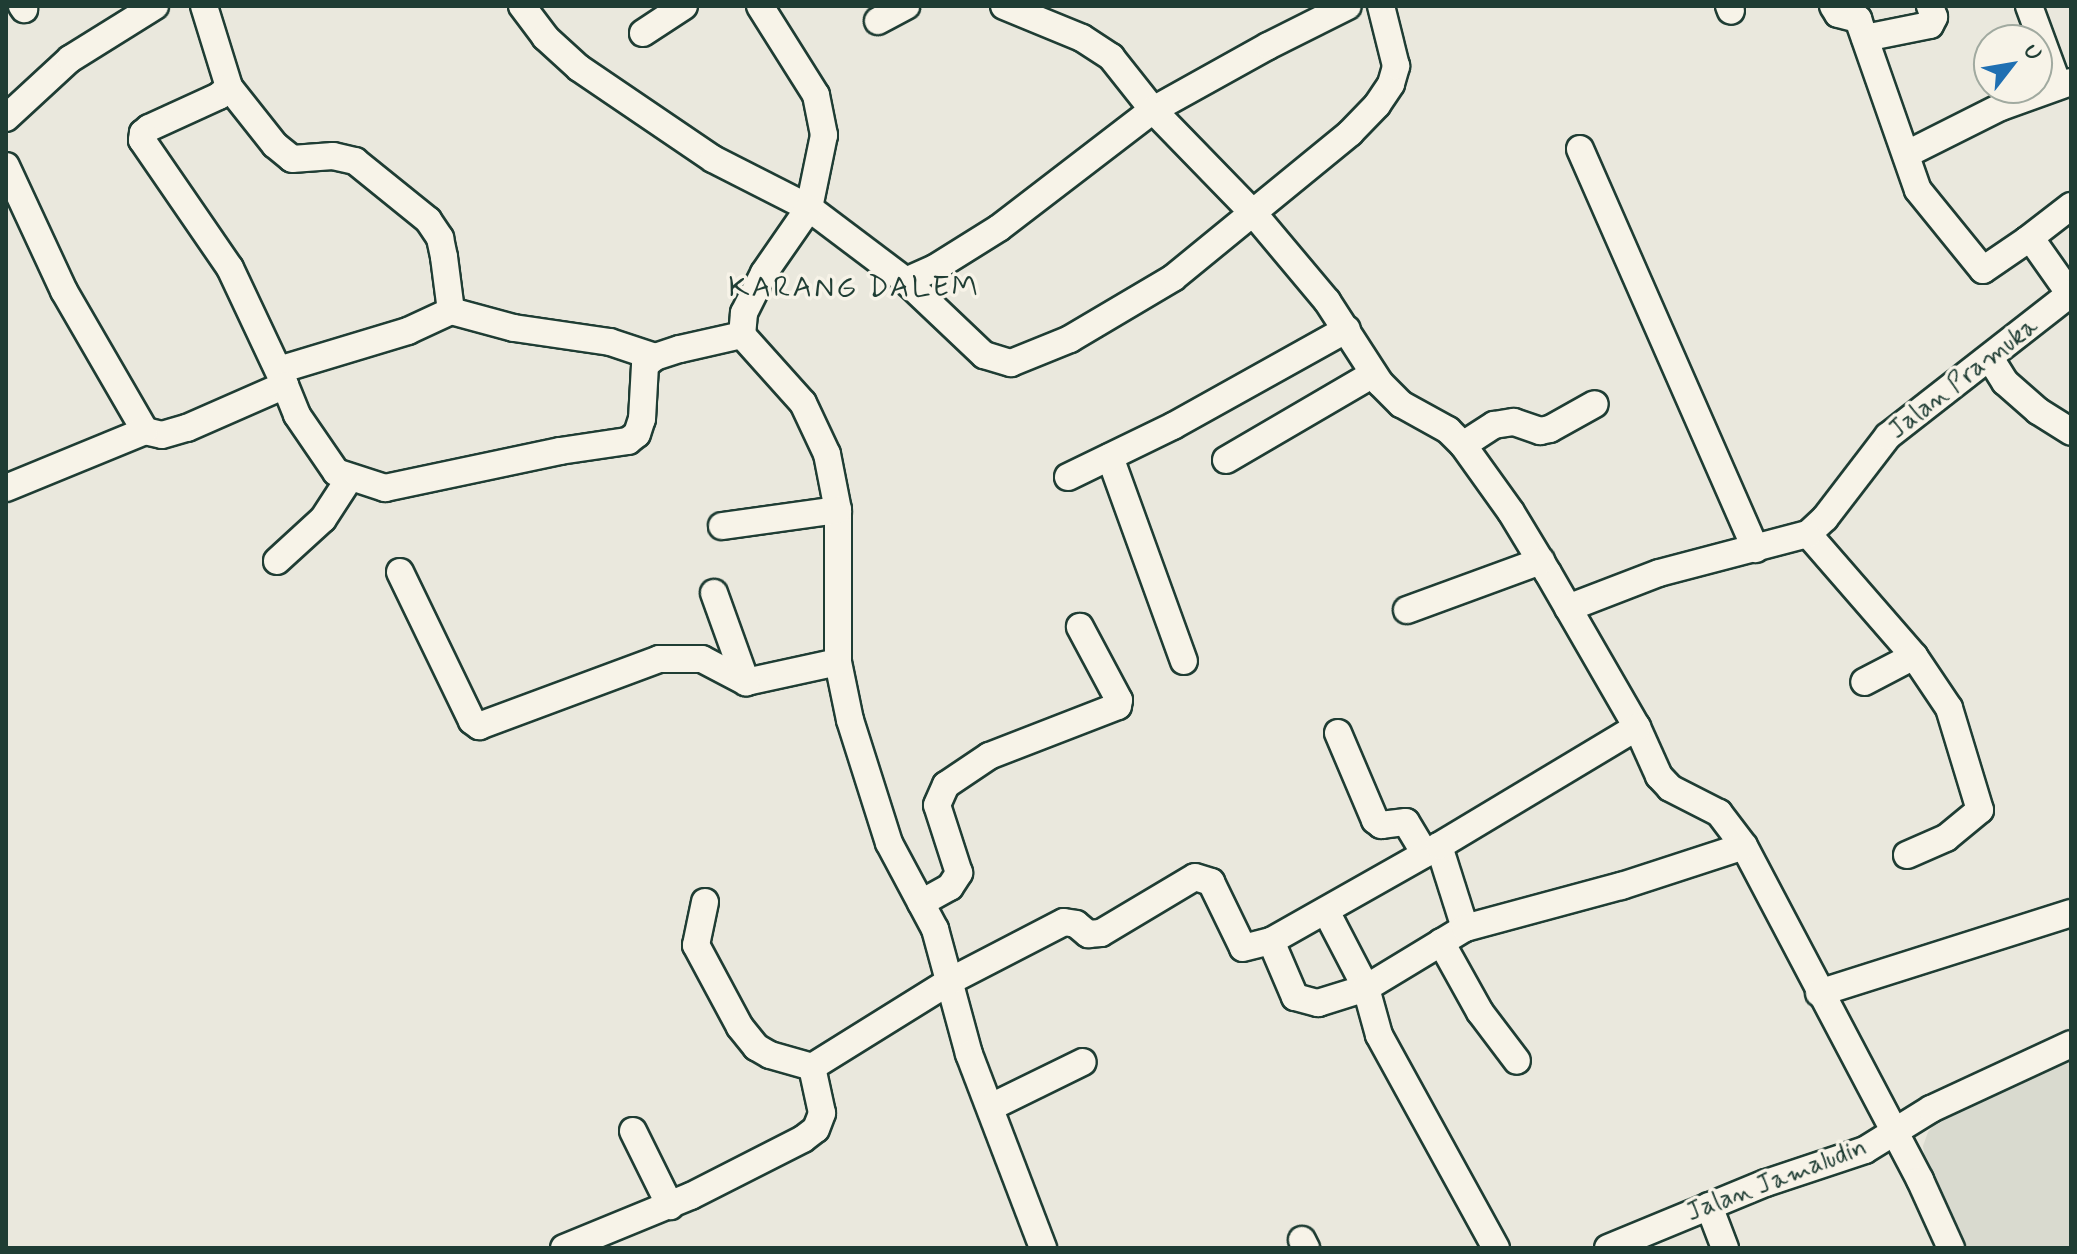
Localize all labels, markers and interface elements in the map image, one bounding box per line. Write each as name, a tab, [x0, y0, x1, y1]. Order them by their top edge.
north arrow	[1973, 24, 2053, 104]
text: U	[2016, 39, 2048, 66]
district label: KARANG DALEM	[730, 270, 978, 306]
street label: Jalan Pramuka	[1883, 311, 2045, 447]
street label: Jalan Jamaludin	[1681, 1132, 1873, 1230]

